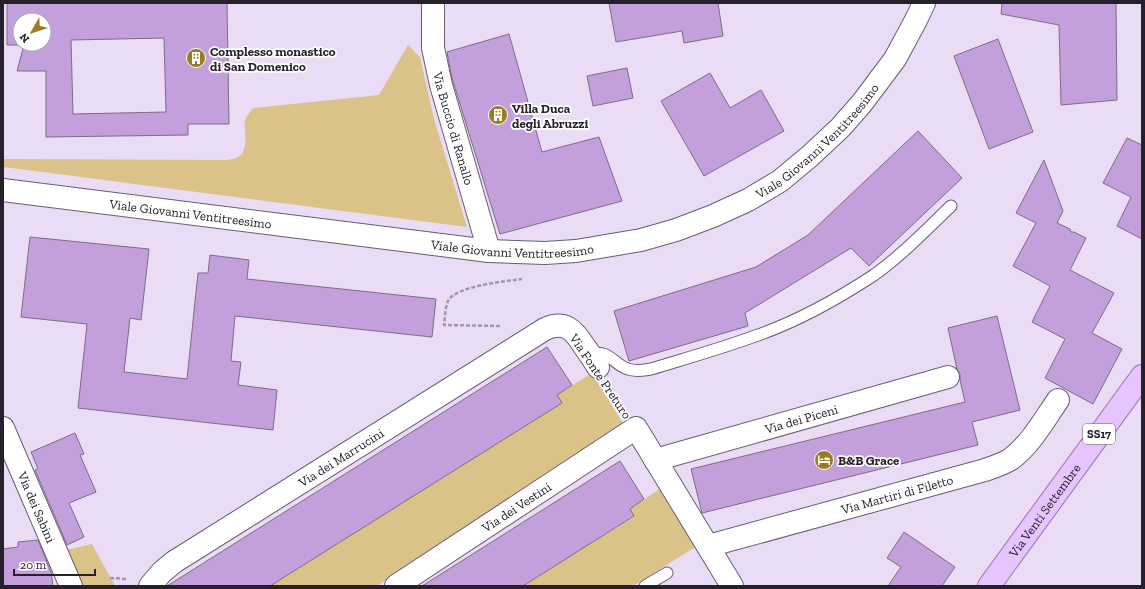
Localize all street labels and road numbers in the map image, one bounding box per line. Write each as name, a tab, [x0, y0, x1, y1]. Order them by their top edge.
street label: Via Buccio di Ranallo	[430, 70, 477, 187]
street label: Viale Giovanni Ventitreesimo	[752, 80, 882, 202]
street label: Viale Giovanni Ventitreesimo	[108, 196, 273, 232]
street label: Viale Giovanni Ventitreesimo	[429, 237, 595, 261]
street label: Via Fonte Preturo	[566, 330, 635, 422]
street label: Via dei Piceni	[762, 401, 840, 437]
road number: SS17	[1083, 424, 1115, 444]
street label: Via dei Marrucini	[295, 425, 387, 490]
street label: Via Venti Settembre	[1005, 461, 1084, 561]
street label: Via dei Sabini	[14, 468, 59, 545]
street label: Via Martiri di Filetto	[839, 472, 955, 517]
street label: Via dei Vestini	[478, 479, 554, 536]

